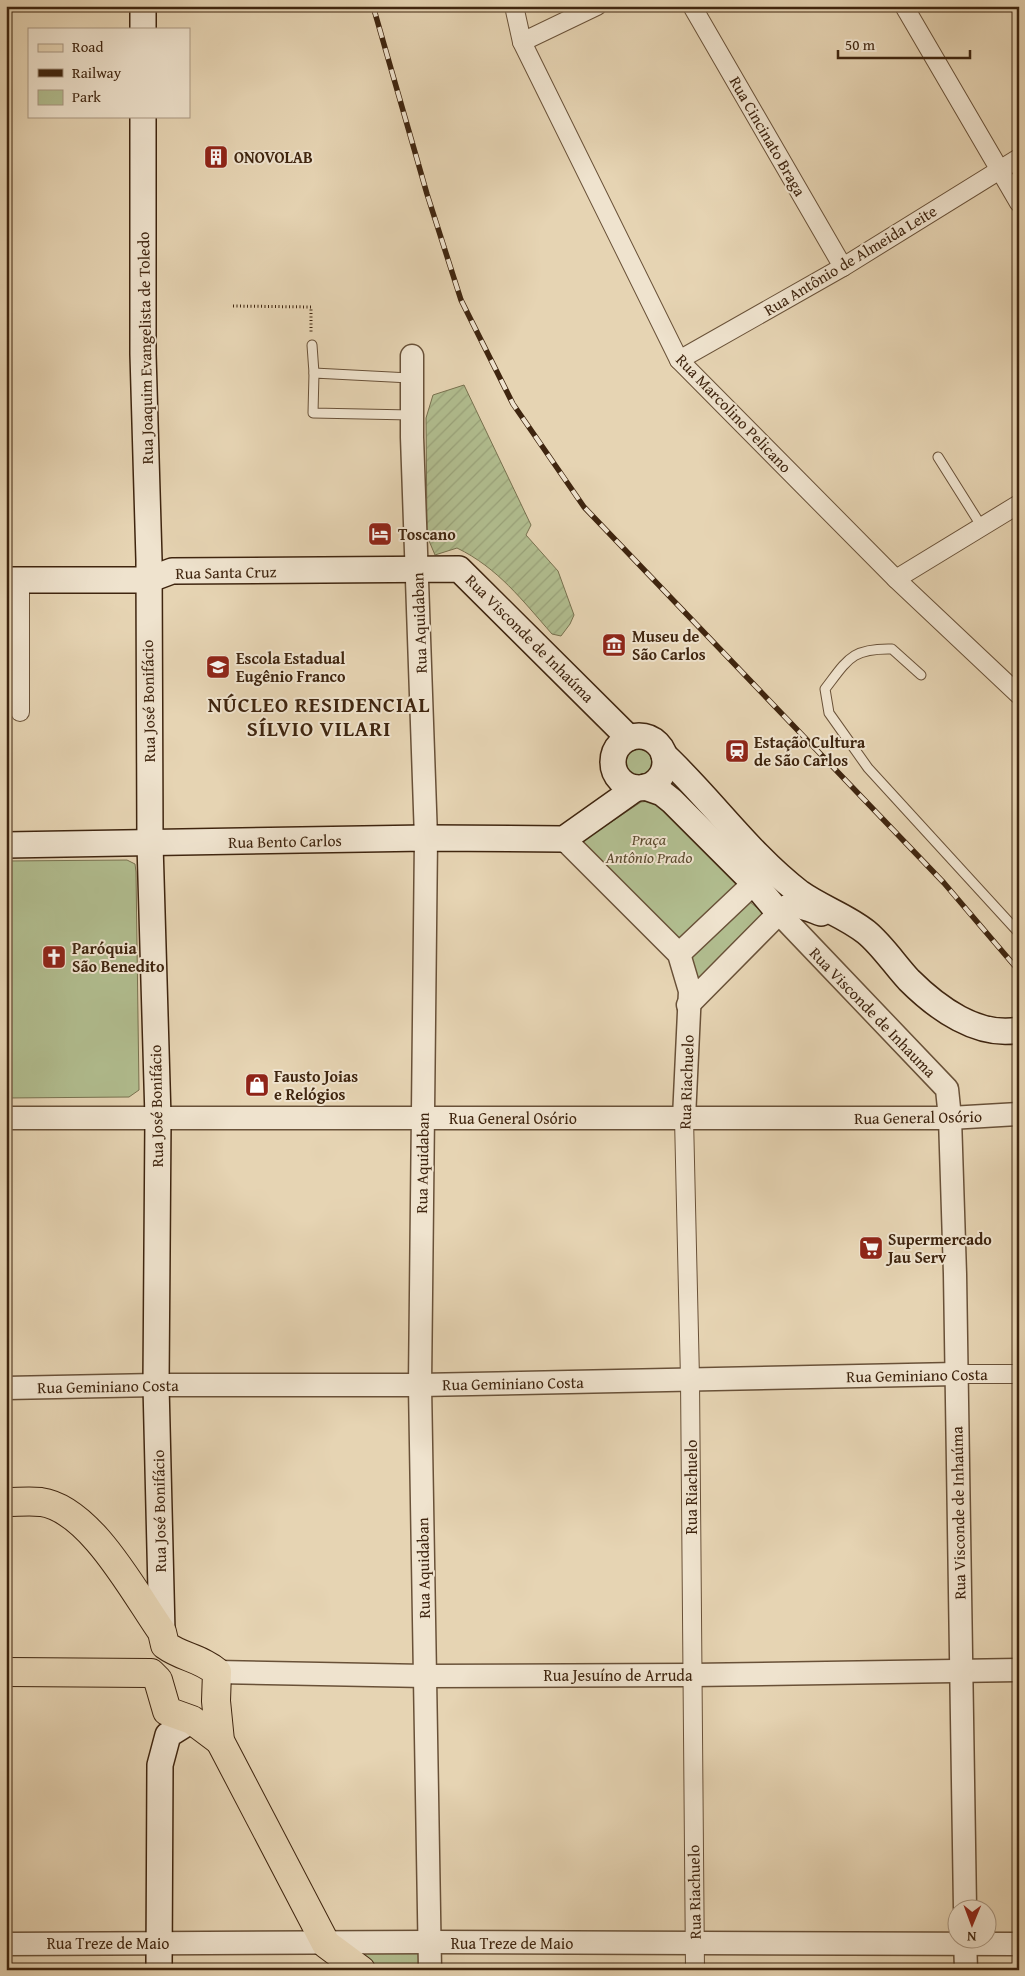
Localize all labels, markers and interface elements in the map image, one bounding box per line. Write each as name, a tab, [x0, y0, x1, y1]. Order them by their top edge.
legend	[28, 28, 190, 118]
scale bar	[838, 28, 970, 60]
text: 50 m	[845, 34, 876, 55]
text: Road	[72, 36, 103, 57]
text: Railway	[72, 62, 122, 83]
street label: Rua Cincinato Braga	[724, 71, 812, 201]
text: Park	[72, 86, 101, 107]
building icon: ONOVOLAB	[203, 144, 229, 170]
place label: ONOVOLAB	[234, 145, 313, 169]
street label: Rua Antônio de Almeida Leite	[759, 199, 941, 321]
street label: Rua Joaquim Evangelista de Toledo	[131, 232, 159, 464]
street label: Rua Marcolino Pelicano	[671, 348, 797, 478]
hotel icon: Toscano	[367, 521, 393, 547]
place label: Toscano	[398, 522, 456, 546]
street label: Rua Santa Cruz	[175, 559, 277, 585]
street label: Rua Visconde de Inhaúma	[460, 568, 600, 708]
street label: Rua Aquidaban	[405, 572, 433, 674]
place label: Museu de São Carlos	[632, 624, 706, 666]
museum icon: Museu de São Carlos	[601, 632, 627, 658]
street label: Rua José Bonifácio	[135, 639, 161, 763]
place label: Escola Estadual Eugênio Franco	[236, 646, 346, 688]
school or university icon: Escola Estadual Eugênio Franco	[205, 654, 231, 680]
district label: NÚCLEO RESIDENCIAL SÍLVIO VILARI	[208, 689, 430, 744]
place label: Estação Cultura de São Carlos	[754, 730, 866, 772]
station icon: Estação Cultura de São Carlos	[724, 738, 750, 764]
park label: Praça Antônio Prado	[605, 827, 692, 869]
street label: Rua Bento Carlos	[228, 828, 342, 854]
place label: Paróquia São Benedito	[72, 936, 165, 978]
street label: Rua Visconde de Inhauma	[804, 941, 942, 1083]
church icon: Paróquia São Benedito	[41, 944, 67, 970]
street label: Rua Riachuelo	[672, 1034, 700, 1130]
street label: Rua José Bonifácio	[143, 1044, 169, 1168]
place label: Fausto Joias e Relógios	[274, 1064, 358, 1106]
shop icon: Fausto Joias e Relógios	[244, 1072, 270, 1098]
street label: Rua General Osório	[854, 1104, 982, 1130]
street label: Rua General Osório	[449, 1106, 577, 1130]
street label: Rua Aquidaban	[409, 1112, 435, 1214]
place label: Supermercado Jau Serv	[885, 1227, 992, 1269]
supermarket icon: Supermercado Jau Serv	[858, 1235, 884, 1261]
street label: Rua Geminiano Costa	[846, 1362, 988, 1388]
street label: Rua Geminiano Costa	[442, 1370, 584, 1396]
street label: Rua Geminiano Costa	[37, 1373, 179, 1399]
street label: Rua Visconde de Inhaúma	[944, 1426, 972, 1600]
street label: Rua Riachuelo	[679, 1440, 703, 1534]
street label: Rua José Bonifácio	[146, 1449, 172, 1573]
street label: Rua Aquidaban	[410, 1517, 436, 1619]
street label: Rua Jesuíno de Arruda	[544, 1663, 693, 1687]
street label: Rua Riachuelo	[681, 1844, 707, 1940]
north arrow	[948, 1898, 998, 1948]
text: N	[966, 1927, 977, 1947]
street label: Rua Treze de Maio	[47, 1931, 169, 1955]
street label: Rua Treze de Maio	[451, 1931, 573, 1955]

